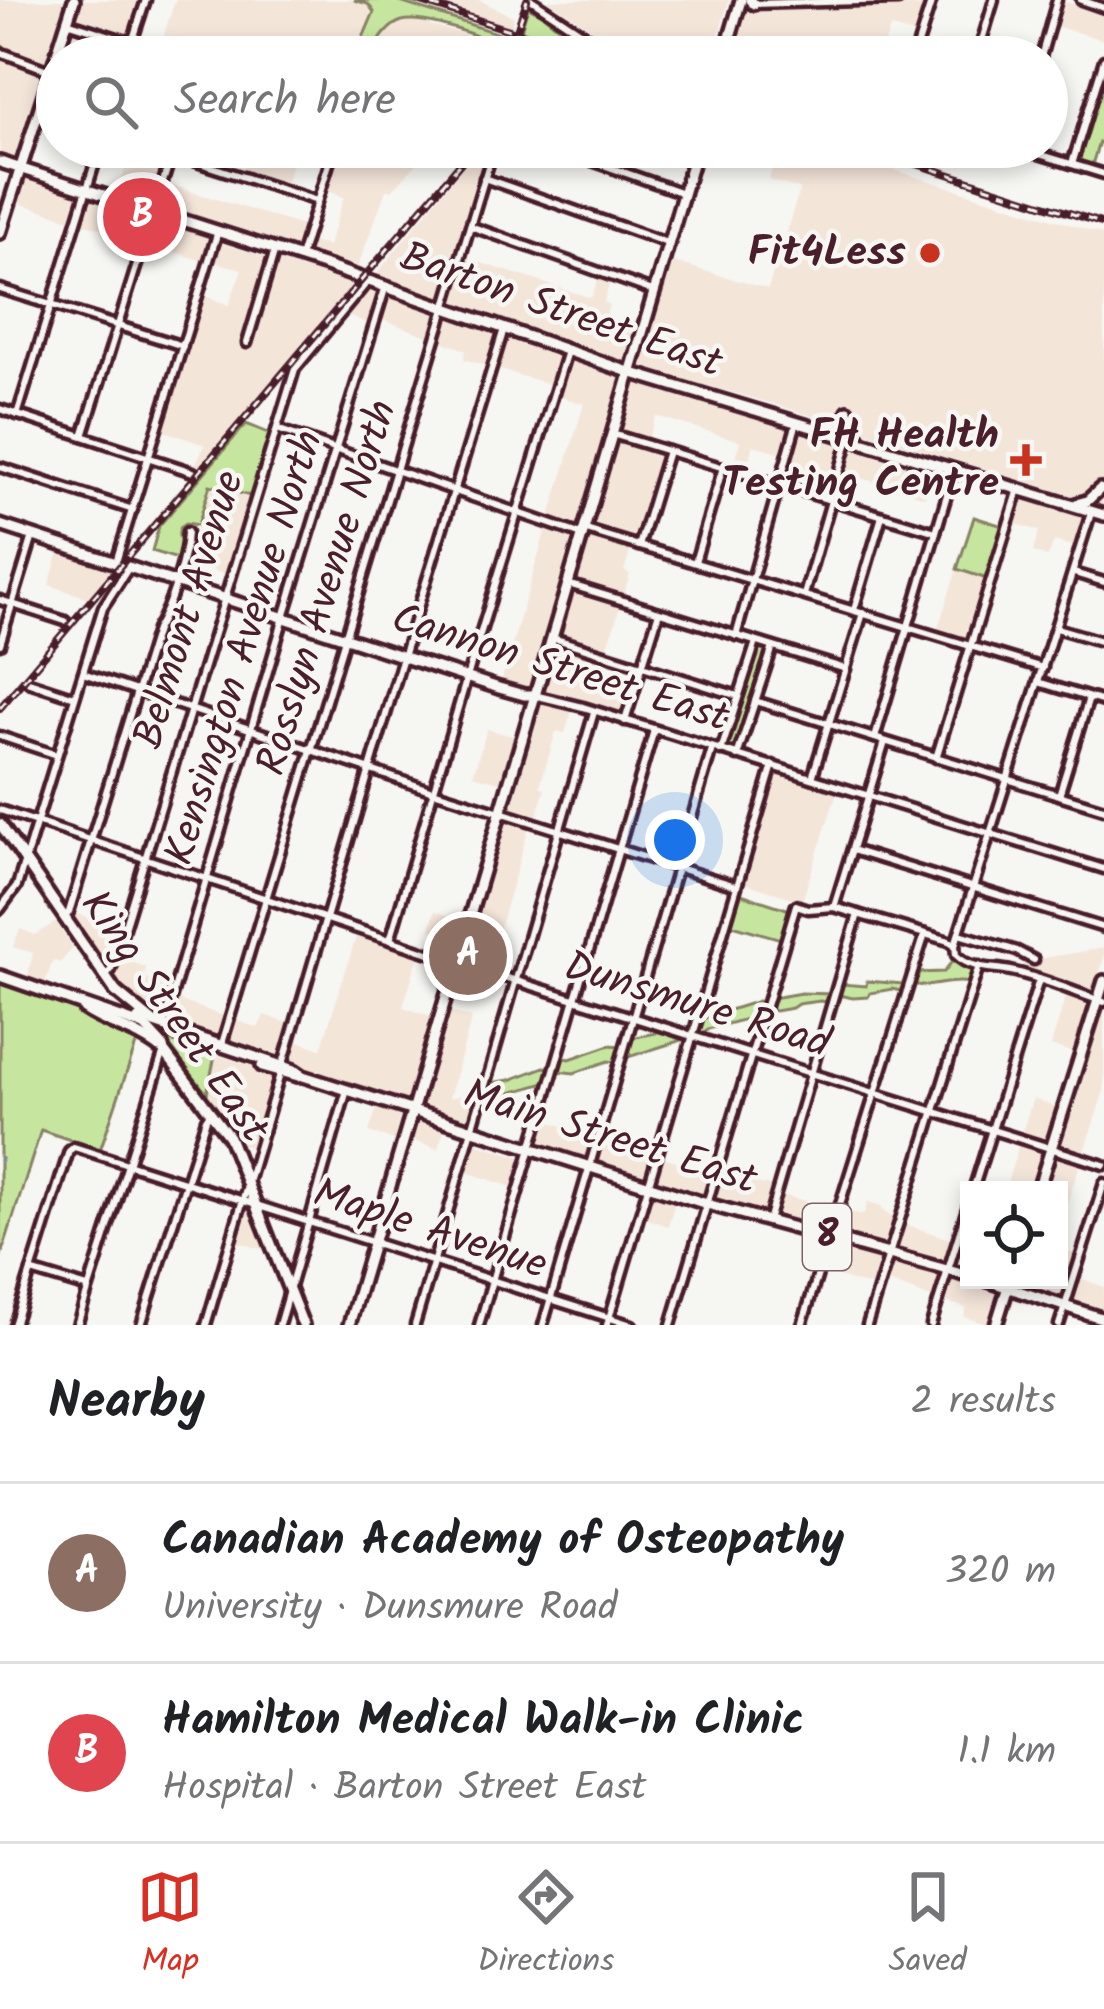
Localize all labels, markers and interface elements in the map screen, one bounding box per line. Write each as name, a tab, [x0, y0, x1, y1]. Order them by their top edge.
search box	[36, 36, 1068, 168]
text: Search here	[174, 66, 396, 138]
icon: search	[78, 69, 144, 135]
pin: B	[103, 172, 181, 262]
place label: Fit4Less	[748, 220, 906, 287]
street label: Barton Street East	[391, 225, 732, 398]
marker: Fit4Less	[917, 240, 943, 266]
street label: Rosslyn Avenue North	[239, 392, 417, 784]
place label: FH Health Testing Centre	[722, 403, 999, 518]
street label: Kensington Avenue North	[147, 422, 343, 874]
marker: FH Health Testing Centre	[1010, 444, 1042, 476]
street label: Belmont Avenue	[116, 463, 264, 757]
street label: Cannon Street East	[383, 586, 738, 752]
your location	[645, 810, 705, 870]
street label: King Street East	[62, 877, 287, 1158]
pin: A	[429, 911, 507, 1001]
street label: Dunsmure Road	[556, 934, 839, 1079]
street label: Main Street East	[455, 1062, 766, 1215]
street label: Maple Avenue	[304, 1161, 556, 1299]
map controls	[960, 1181, 1068, 1289]
button: locate	[960, 1181, 1068, 1289]
road number: 8	[803, 1204, 851, 1270]
text: Nearby	[48, 1363, 205, 1444]
text: 2 results	[911, 1372, 1056, 1434]
text: Canadian Academy of Osteopathy	[162, 1506, 844, 1578]
text: A	[75, 1542, 99, 1604]
text: 320 m	[945, 1542, 1056, 1604]
text: University · Dunsmure Road	[162, 1578, 618, 1640]
text: Hamilton Medical Walk-in Clinic	[162, 1686, 804, 1758]
text: B	[75, 1722, 99, 1784]
text: 1.1 km	[957, 1722, 1056, 1784]
text: Hospital · Barton Street East	[162, 1758, 646, 1820]
tab: Map	[137, 1864, 203, 1989]
tab: Directions	[477, 1864, 614, 1989]
tab: Saved	[889, 1864, 967, 1989]

